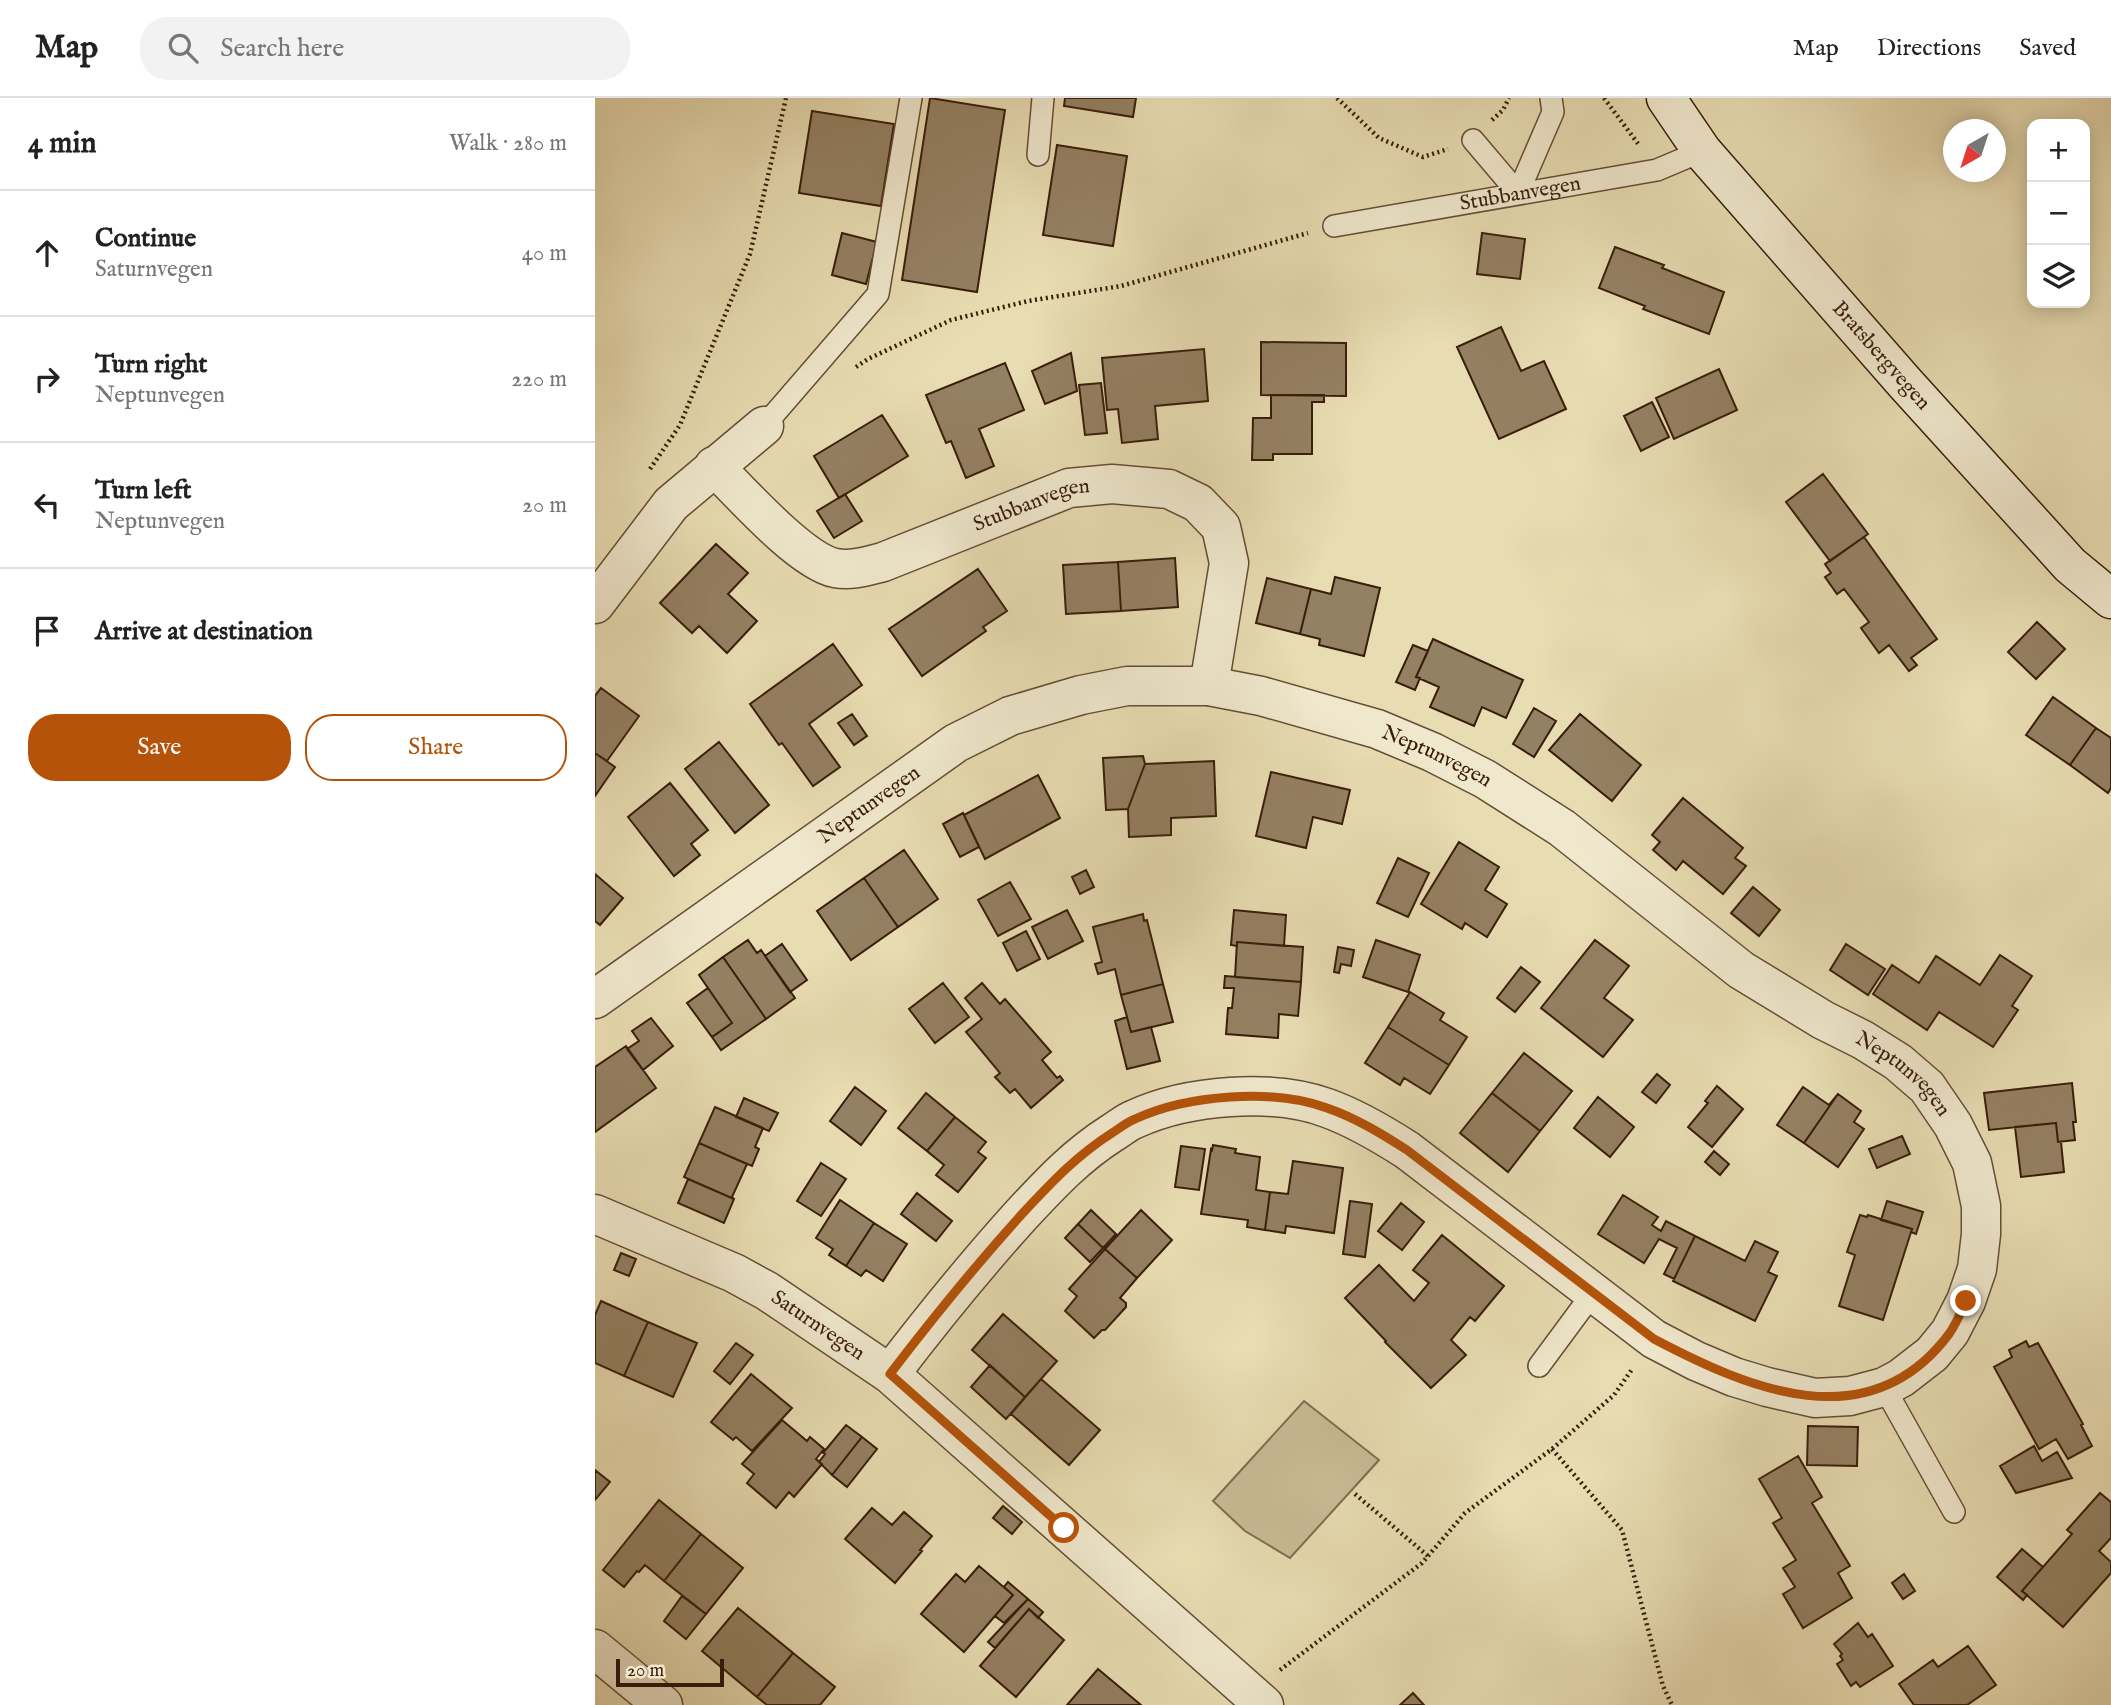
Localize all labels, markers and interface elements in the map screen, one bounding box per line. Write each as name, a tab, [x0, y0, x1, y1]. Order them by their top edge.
search box	[140, 17, 630, 80]
text: Map	[35, 27, 98, 69]
icon: search	[164, 29, 202, 67]
text: Search here	[220, 32, 344, 65]
text: Map	[1793, 33, 1839, 64]
text: Directions	[1877, 33, 1981, 64]
text: Saved	[2019, 33, 2076, 64]
north arrow	[1943, 119, 2006, 182]
map controls	[2027, 119, 2090, 308]
button: +	[2027, 119, 2090, 182]
text: 4 min	[28, 125, 96, 163]
text: Walk · 280 m	[449, 129, 567, 158]
street label: Stubbanvegen	[1458, 170, 1583, 217]
button: −	[2027, 182, 2090, 245]
text: Continue	[95, 222, 196, 255]
icon: ahead	[28, 234, 66, 272]
text: 40 m	[522, 239, 567, 268]
button: layers	[2027, 245, 2090, 308]
text: Saturnvegen	[95, 255, 213, 284]
street label: Bratsbergvegen	[1826, 295, 1937, 416]
text: Turn right	[95, 348, 208, 381]
icon: right	[28, 360, 66, 398]
text: 220 m	[511, 365, 567, 394]
text: Neptunvegen	[95, 381, 225, 410]
street label: Stubbanvegen	[969, 473, 1091, 538]
text: Turn left	[95, 474, 192, 507]
icon: left	[28, 486, 66, 524]
text: 20 m	[522, 491, 567, 520]
text: Neptunvegen	[95, 507, 225, 536]
icon: arrive	[28, 612, 66, 650]
text: Arrive at destination	[95, 615, 313, 648]
button: Save	[28, 714, 291, 781]
button: Share	[305, 714, 567, 781]
street label: Neptunvegen	[1377, 719, 1497, 794]
street label: Neptunvegen	[813, 759, 925, 850]
street label: Neptunvegen	[1850, 1025, 1957, 1122]
street label: Saturnvegen	[766, 1284, 870, 1367]
route end	[1950, 1285, 1981, 1316]
route start	[1048, 1512, 1079, 1543]
scale bar	[616, 1656, 725, 1688]
text: 20 m	[627, 1659, 664, 1683]

